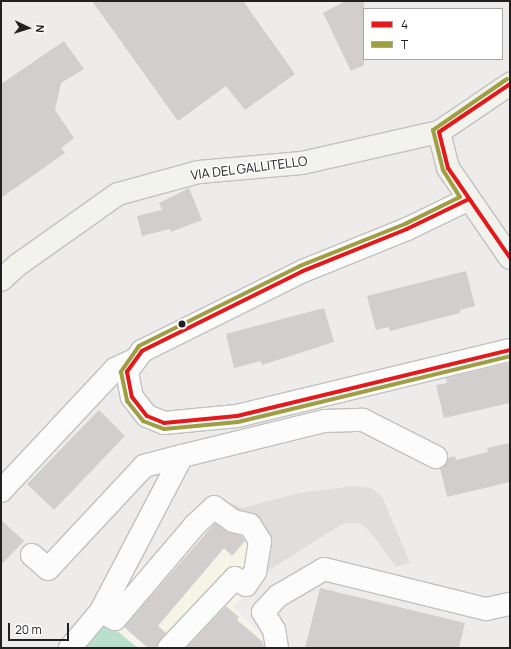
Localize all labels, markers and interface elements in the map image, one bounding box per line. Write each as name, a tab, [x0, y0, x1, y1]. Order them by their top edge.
north arrow	[8, 8, 48, 48]
legend	[363, 8, 503, 60]
text: 4	[401, 16, 408, 33]
text: N	[33, 24, 48, 33]
text: T	[401, 36, 408, 53]
street label: VIA DEL GALLITELLO	[189, 153, 309, 183]
unlabelled marker	[177, 319, 187, 329]
scale bar	[10, 615, 71, 641]
text: 20 m	[15, 621, 42, 638]

